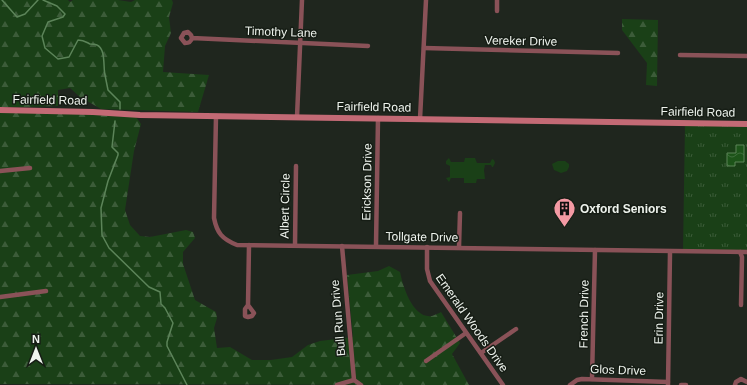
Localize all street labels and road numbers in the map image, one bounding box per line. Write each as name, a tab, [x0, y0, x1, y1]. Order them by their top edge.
street label: Timothy Lane	[245, 24, 318, 40]
street label: Vereker Drive	[485, 33, 558, 49]
street label: Fairfield Road	[13, 92, 87, 108]
street label: Fairfield Road	[337, 99, 411, 115]
street label: Fairfield Road	[661, 104, 735, 120]
street label: Erickson Drive	[359, 143, 375, 221]
street label: Albert Circle	[277, 173, 293, 239]
street label: Tollgate Drive	[386, 229, 459, 245]
street label: Emerald Woods Drive	[433, 271, 511, 375]
street label: Bull Run Drive	[328, 279, 348, 357]
street label: French Drive	[576, 279, 592, 348]
street label: Erin Drive	[652, 291, 666, 344]
street label: Glos Drive	[590, 362, 647, 378]

